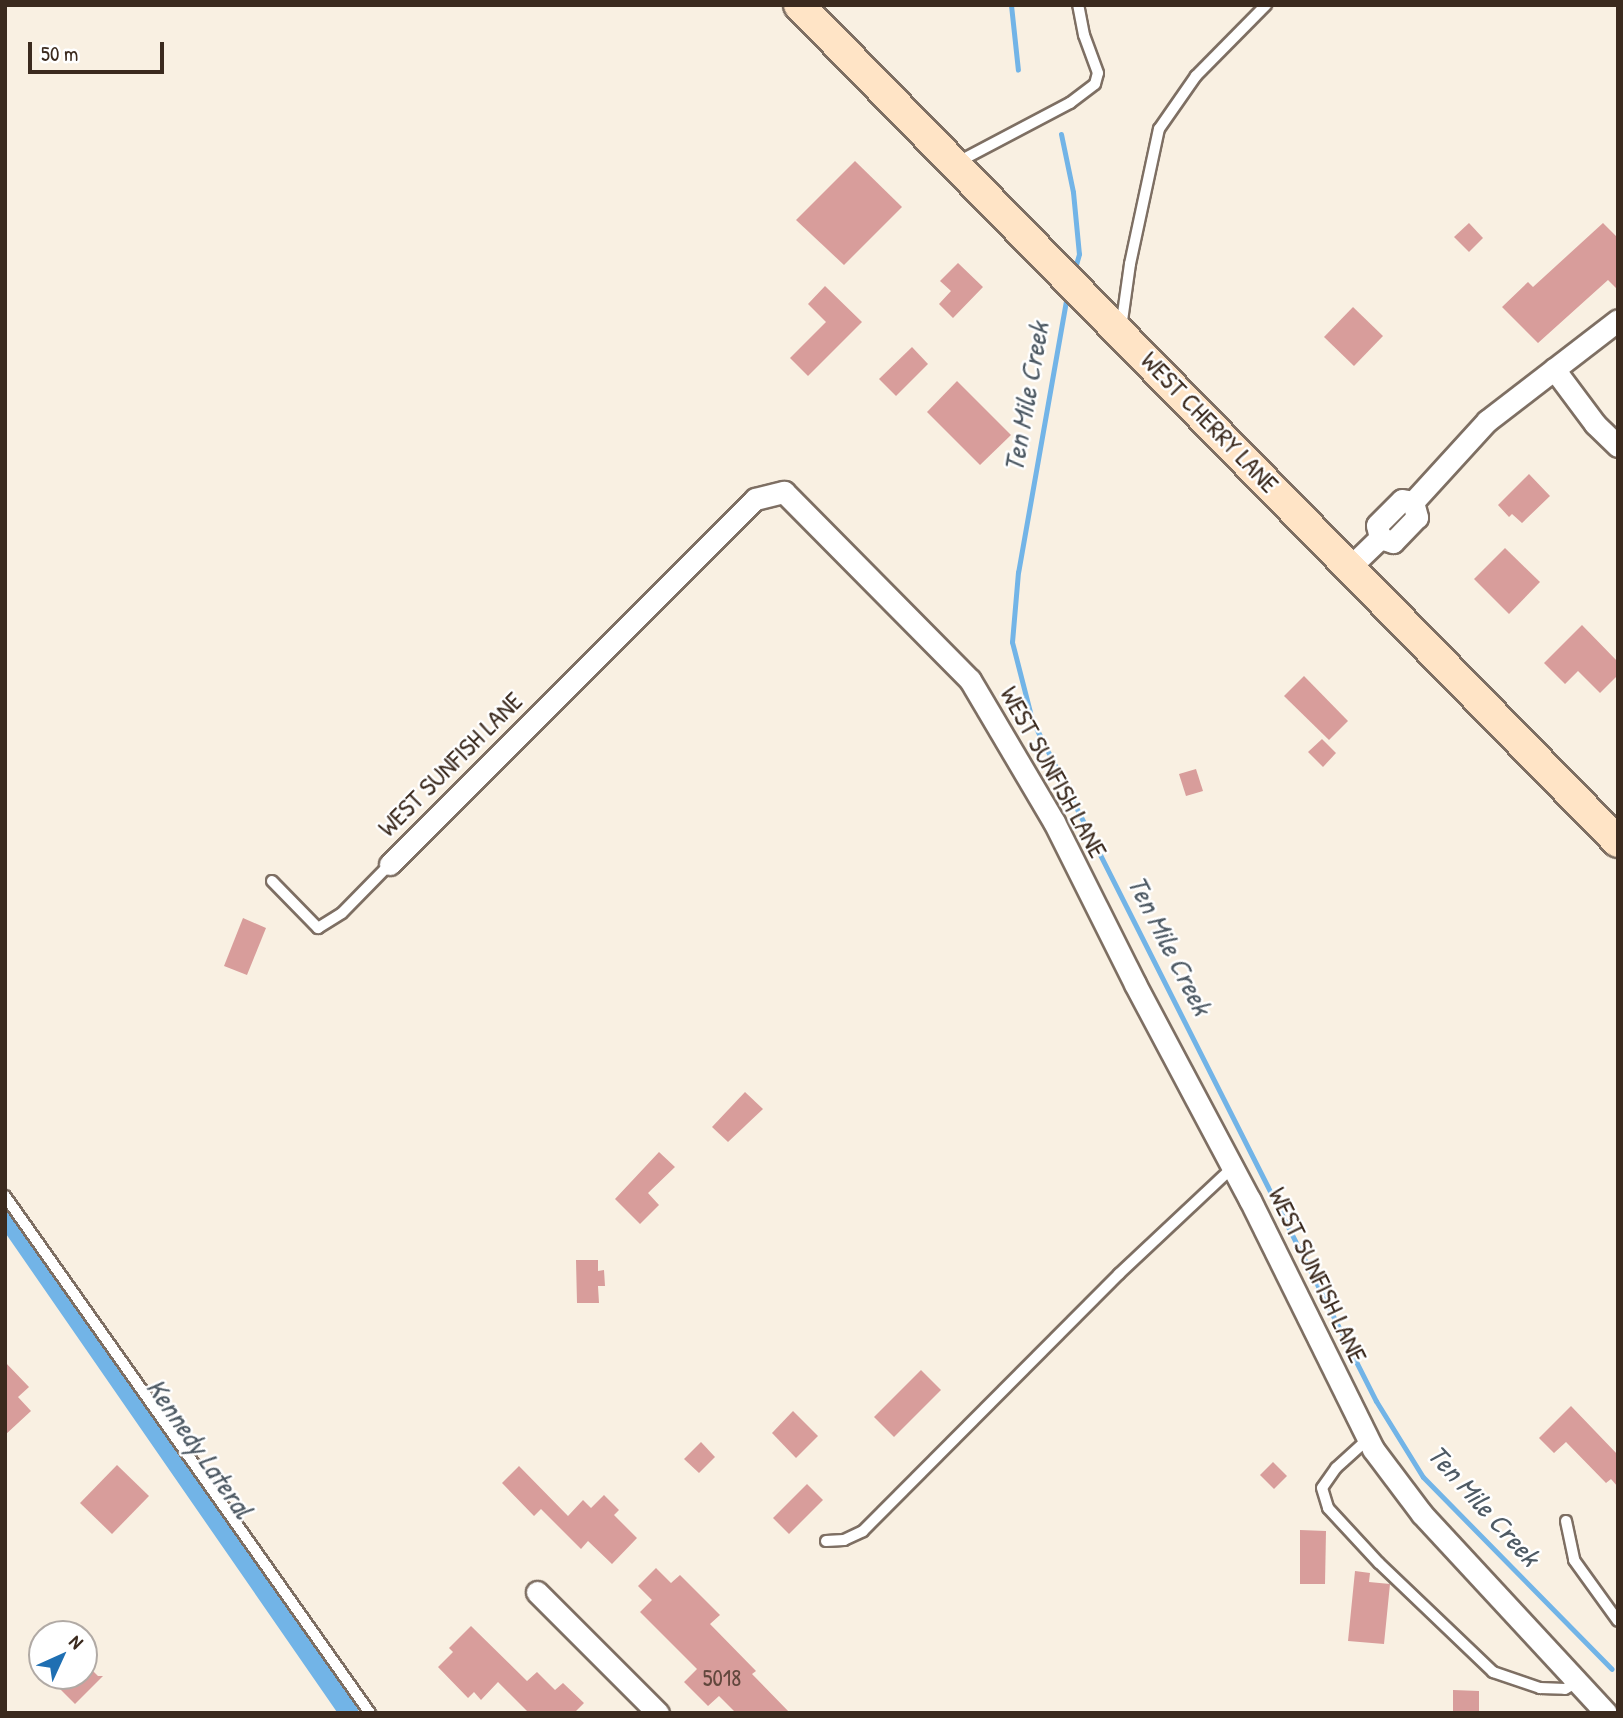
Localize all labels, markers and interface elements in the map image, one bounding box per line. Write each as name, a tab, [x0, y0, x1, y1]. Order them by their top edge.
scale bar	[32, 28, 168, 72]
text: 50 m	[41, 39, 78, 68]
water label: Ten Mile Creek	[996, 320, 1056, 474]
street label: WEST CHERRY LANE	[1135, 345, 1285, 499]
street label: WEST SUNFISH LANE	[994, 681, 1114, 863]
street label: WEST SUNFISH LANE	[371, 685, 529, 843]
water label: Ten Mile Creek	[1121, 870, 1219, 1020]
street label: WEST SUNFISH LANE	[1262, 1182, 1374, 1368]
water label: Kennedy Lateral	[140, 1372, 260, 1524]
water label: Ten Mile Creek	[1421, 1438, 1547, 1572]
north arrow	[28, 1620, 98, 1690]
text: N	[64, 1629, 89, 1654]
house number: 5018	[703, 1664, 741, 1692]

